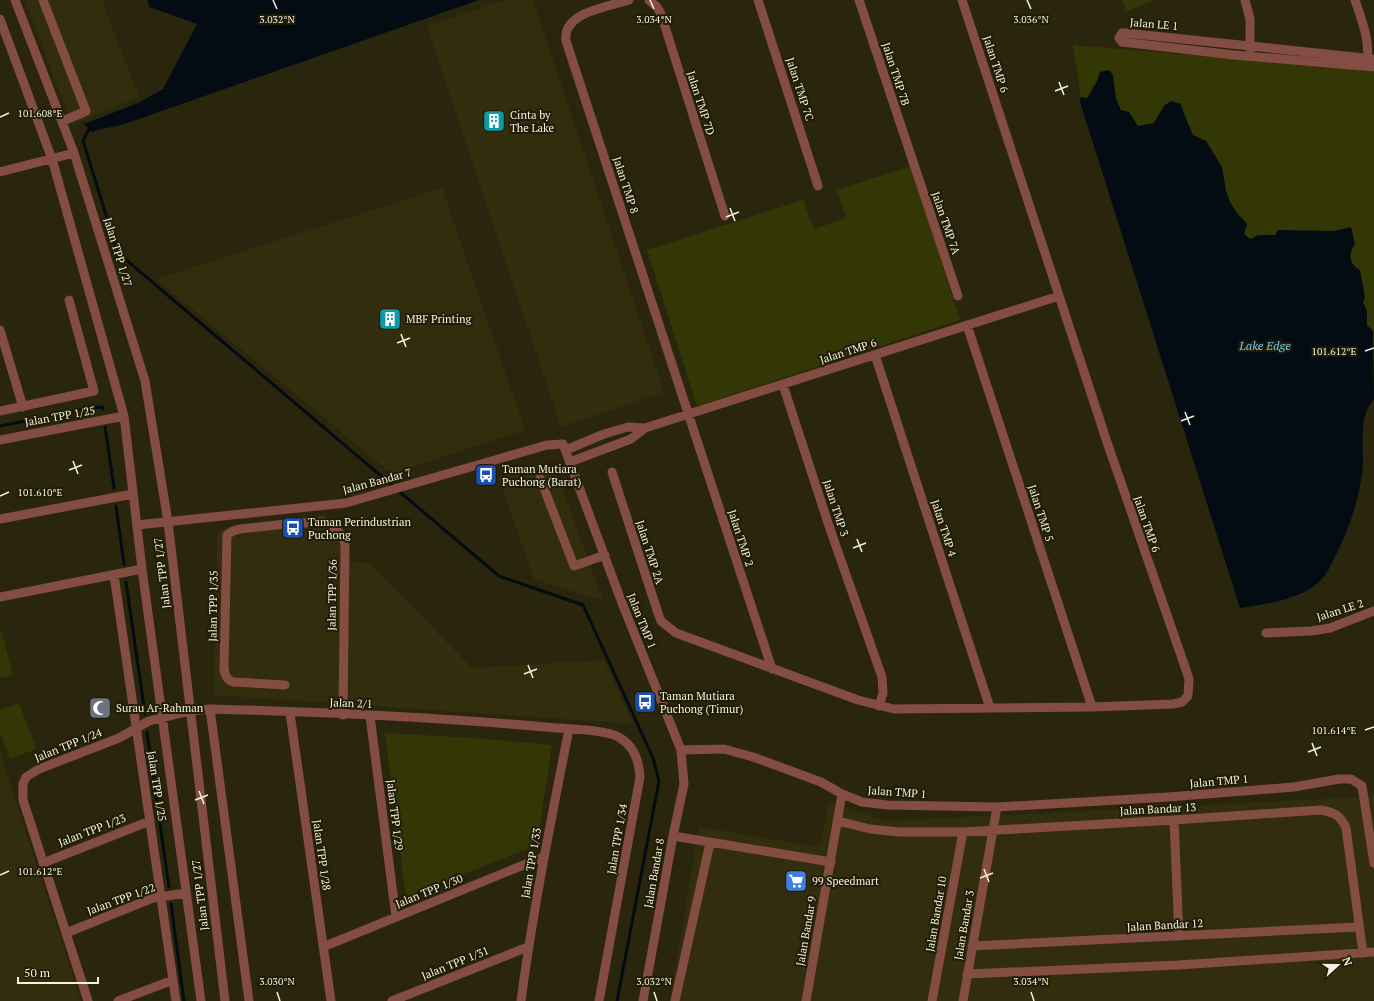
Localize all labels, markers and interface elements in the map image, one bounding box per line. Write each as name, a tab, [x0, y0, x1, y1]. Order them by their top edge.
text: 3.032°N	[259, 13, 296, 26]
text: 3.034°N	[636, 13, 673, 26]
text: 3.036°N	[1013, 13, 1050, 26]
street label: Jalan LE 1	[1129, 15, 1179, 33]
street label: Jalan TMP 6	[980, 34, 1012, 94]
street label: Jalan TMP 7B	[879, 41, 913, 108]
street label: Jalan TMP 7C	[783, 56, 817, 122]
street label: Jalan TMP 7D	[684, 69, 718, 137]
text: 101.608°E	[18, 107, 63, 120]
building icon: Cinta by The Lake	[481, 108, 507, 134]
place label: Cinta by The Lake	[510, 108, 555, 135]
street label: Jalan TMP 8	[610, 155, 642, 215]
street label: Jalan TMP 7A	[929, 190, 963, 257]
street label: Jalan TPP 1/27	[101, 216, 135, 288]
building icon: MBF Printing	[377, 306, 403, 332]
place label: MBF Printing	[406, 312, 471, 326]
street label: Jalan TMP 6	[818, 335, 878, 367]
water label: Lake Edge	[1238, 338, 1291, 353]
text: 101.612°E	[1312, 345, 1357, 358]
street label: Jalan TPP 1/25	[24, 403, 96, 429]
bus stop icon: Taman Mutiara Puchong (Barat)	[473, 462, 499, 488]
place label: Taman Mutiara Puchong (Barat)	[502, 462, 581, 489]
street label: Jalan Bandar 7	[341, 465, 413, 497]
street label: Jalan TMP 3	[820, 478, 852, 538]
street label: Jalan TMP 5	[1025, 483, 1057, 543]
text: 101.610°E	[18, 486, 63, 499]
street label: Jalan TMP 6	[1131, 494, 1163, 554]
street label: Jalan TMP 4	[928, 498, 960, 558]
street label: Jalan TMP 2	[725, 508, 757, 568]
bus stop icon: Taman Perindustrian Puchong	[280, 515, 306, 541]
place label: Taman Perindustrian Puchong	[308, 515, 411, 542]
street label: Jalan TMP 2A	[633, 518, 667, 586]
street label: Jalan TPP 1/27	[151, 537, 173, 609]
street label: Jalan TPP 1/36	[324, 559, 340, 631]
street label: Jalan TPP 1/35	[205, 570, 221, 642]
street label: Jalan TMP 1	[624, 591, 660, 651]
street label: Jalan LE 2	[1315, 596, 1365, 624]
bus stop icon: Taman Mutiara Puchong (Timur)	[632, 689, 658, 715]
place label: Taman Mutiara Puchong (Timur)	[660, 689, 743, 716]
mosque icon: Surau Ar-Rahman	[87, 695, 113, 721]
street label: Jalan 2/1	[329, 695, 373, 711]
place label: Surau Ar-Rahman	[116, 701, 204, 715]
text: 101.614°E	[1312, 724, 1357, 737]
street label: Jalan TPP 1/24	[32, 725, 104, 765]
street label: Jalan TPP 1/25	[145, 750, 170, 822]
street label: Jalan TMP 1	[1189, 771, 1249, 791]
street label: Jalan TPP 1/29	[384, 779, 406, 851]
street label: Jalan TMP 1	[867, 783, 927, 801]
street label: Jalan Bandar 13	[1119, 800, 1197, 818]
street label: Jalan TPP 1/34	[604, 803, 630, 875]
street label: Jalan TPP 1/23	[56, 811, 128, 849]
street label: Jalan TPP 1/28	[310, 819, 334, 891]
street label: Jalan TPP 1/33	[518, 827, 544, 899]
street label: Jalan Bandar 8	[641, 837, 667, 909]
street label: Jalan TPP 1/27	[189, 859, 211, 931]
text: 101.612°E	[18, 865, 63, 878]
supermarket icon: 99 Speedmart	[783, 868, 809, 894]
street label: Jalan TPP 1/30	[393, 871, 465, 911]
place label: 99 Speedmart	[812, 874, 879, 888]
street label: Jalan Bandar 10	[922, 875, 950, 953]
street label: Jalan TPP 1/22	[85, 880, 157, 918]
street label: Jalan Bandar 3	[951, 889, 977, 961]
street label: Jalan Bandar 9	[793, 895, 819, 967]
street label: Jalan Bandar 12	[1126, 916, 1204, 934]
street label: Jalan TPP 1/31	[419, 943, 491, 983]
north arrow	[1318, 945, 1358, 985]
text: N	[1339, 955, 1356, 968]
scale bar	[18, 959, 98, 985]
text: 50 m	[24, 965, 51, 980]
text: 3.030°N	[259, 975, 296, 988]
text: 3.032°N	[636, 975, 673, 988]
text: 3.034°N	[1013, 975, 1050, 988]

